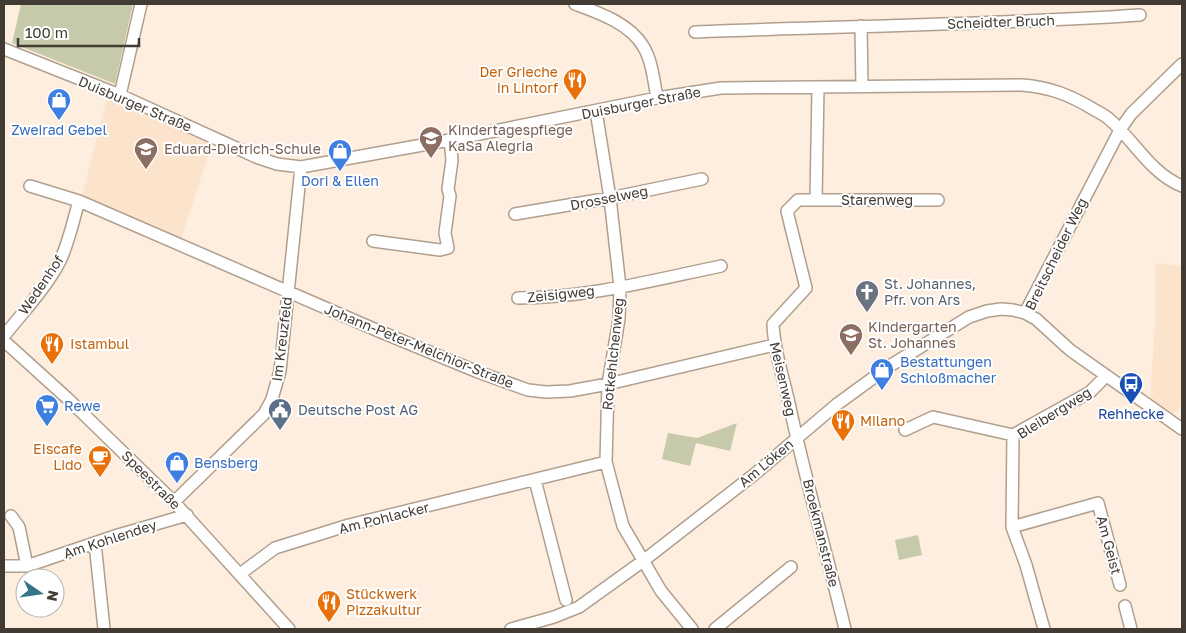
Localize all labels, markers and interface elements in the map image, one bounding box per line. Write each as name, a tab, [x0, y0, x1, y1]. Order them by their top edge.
street label: Scheidter Bruch	[947, 11, 1055, 32]
scale bar	[18, 15, 139, 47]
text: 100 m	[25, 23, 68, 41]
place label: Der Grieche in Lintorf	[480, 63, 558, 96]
restaurant icon: Der Grieche in Lintorf	[562, 67, 588, 101]
street label: Duisburger Straße	[76, 72, 194, 135]
street label: Duisburger Straße	[580, 83, 702, 122]
shop icon: Zweirad Gebel	[46, 87, 72, 121]
place label: Zweirad Gebel	[11, 121, 107, 138]
place label: Kindertagespflege KaSa Alegria	[448, 121, 573, 154]
school or university icon: Kindertagespflege KaSa Alegria	[418, 125, 444, 159]
school or university icon: Eduard-Dietrich-Schule	[133, 136, 159, 170]
shop icon: Dori & Ellen	[327, 138, 353, 172]
place label: Eduard-Dietrich-Schule	[164, 140, 321, 157]
place label: Dori & Ellen	[301, 172, 379, 189]
street label: Drosselweg	[569, 182, 649, 213]
street label: Starenweg	[841, 191, 913, 208]
street label: Breitscheider Weg	[1021, 195, 1090, 313]
street label: Wedenhof	[14, 252, 67, 318]
place label: St. Johannes, Pfr. von Ars	[884, 275, 976, 308]
church icon: St. Johannes, Pfr. von Ars	[854, 279, 880, 313]
street label: Zeisigweg	[526, 282, 596, 305]
street label: Im Kreuzfeld	[268, 296, 295, 382]
street label: Rotkehlchenweg	[598, 297, 627, 411]
street label: Johann-Peter-Melchior-Straße	[322, 300, 516, 391]
place label: Kindergarten St. Johannes	[868, 318, 957, 351]
school or university icon: Kindergarten St. Johannes	[838, 322, 864, 356]
restaurant icon: Istambul	[39, 331, 65, 365]
place label: Istambul	[70, 335, 129, 352]
street label: Meisenweg	[767, 340, 800, 418]
place label: Bestattungen Schloßmacher	[900, 353, 997, 386]
shop icon: Bestattungen Schloßmacher	[869, 357, 895, 391]
bus stop icon: Rehhecke	[1118, 371, 1144, 405]
street label: Bleibergweg	[1014, 383, 1094, 442]
supermarket icon: Rewe	[34, 393, 60, 427]
place label: Rewe	[64, 397, 101, 414]
public building icon: Deutsche Post AG	[267, 397, 293, 431]
place label: Deutsche Post AG	[298, 401, 418, 418]
place label: Rehhecke	[1098, 405, 1164, 422]
restaurant icon: Milano	[830, 408, 856, 442]
place label: Milano	[860, 412, 905, 429]
street label: Am Löken	[735, 435, 796, 490]
place label: EIscafe Lido	[33, 440, 82, 473]
cafe icon: EIscafe Lido	[87, 444, 113, 478]
street label: Speestraße	[118, 447, 184, 513]
shop icon: Bensberg	[164, 450, 190, 484]
place label: Bensberg	[194, 454, 258, 471]
street label: Broekmanstraße	[800, 477, 843, 589]
street label: Am Pohlacker	[337, 498, 431, 537]
street label: Am Geist	[1094, 514, 1125, 576]
street label: Am Kohlendey	[61, 515, 159, 562]
north arrow	[15, 568, 65, 618]
place label: Stückwerk Pizzakultur	[346, 585, 422, 618]
text: N	[44, 589, 63, 603]
restaurant icon: Stückwerk Pizzakultur	[316, 589, 342, 623]

